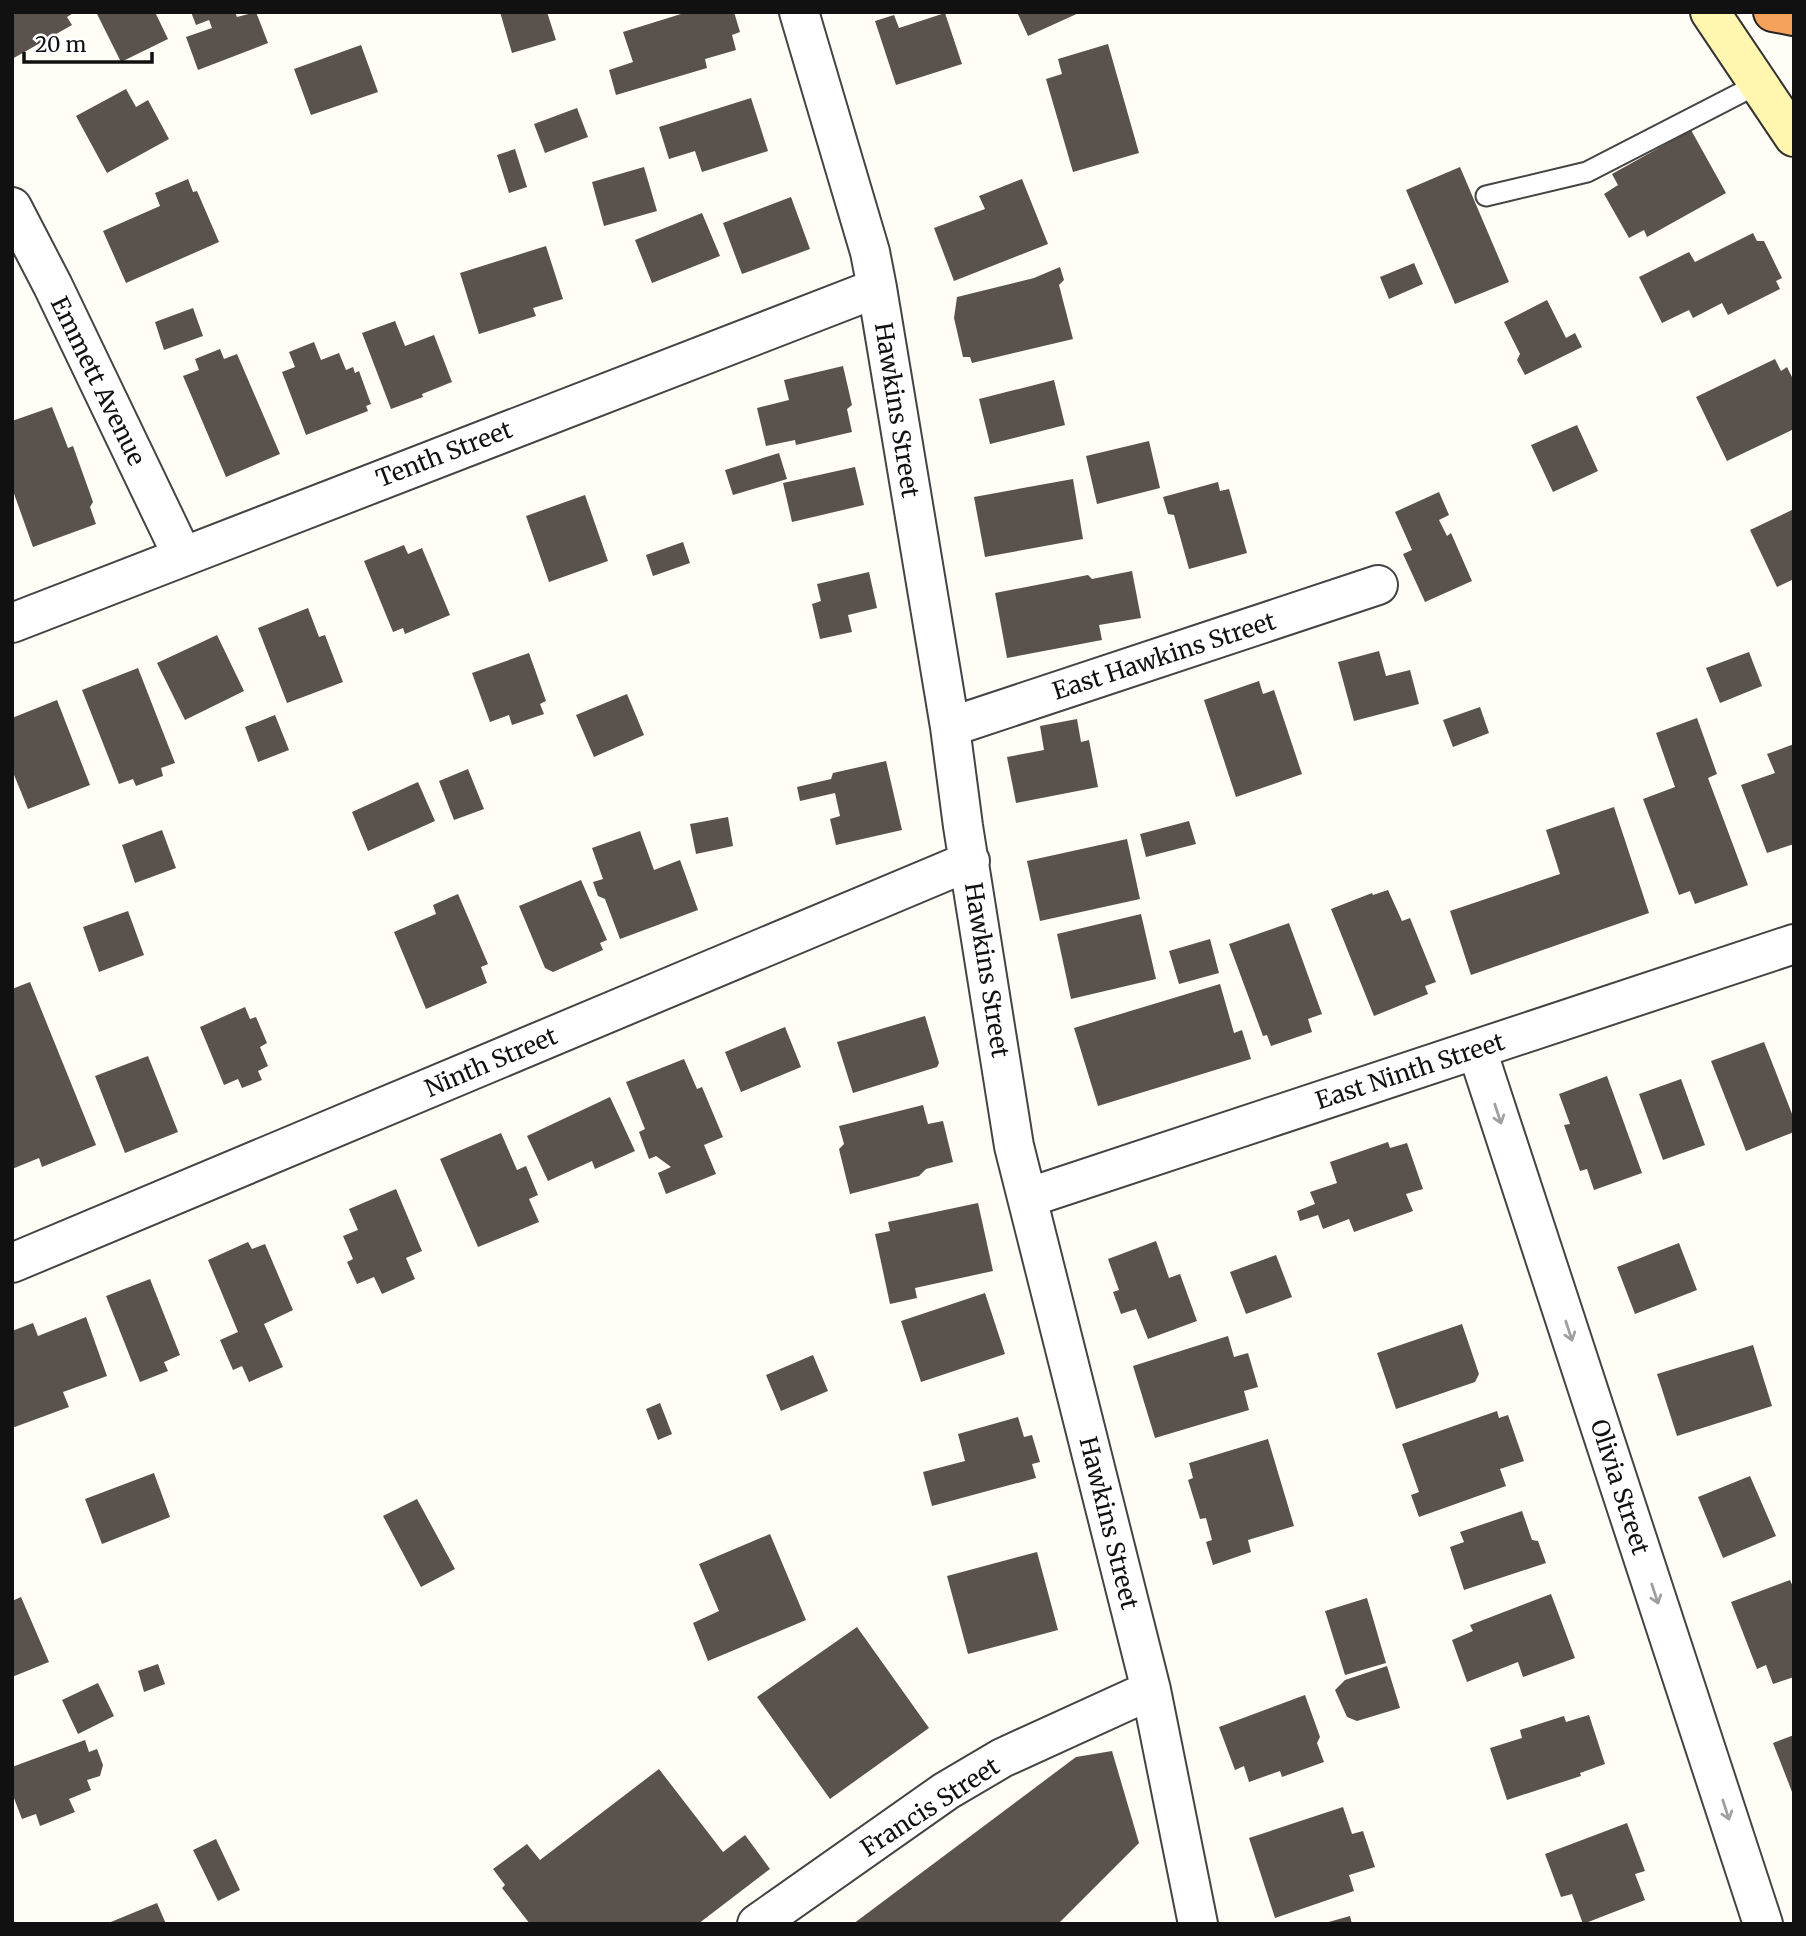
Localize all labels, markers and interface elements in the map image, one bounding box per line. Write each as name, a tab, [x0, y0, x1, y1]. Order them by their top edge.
scale bar	[24, 21, 152, 65]
text: 20 m	[35, 31, 87, 58]
street label: Emmett Avenue	[44, 291, 152, 471]
street label: Hawkins Street	[868, 320, 926, 500]
street label: Tenth Street	[372, 414, 517, 494]
street label: East Hawkins Street	[1048, 605, 1280, 707]
street label: Hawkins Street	[958, 880, 1016, 1060]
street label: Ninth Street	[420, 1020, 563, 1104]
street label: East Ninth Street	[1312, 1026, 1509, 1116]
one-way arrow	[1493, 1103, 1506, 1125]
one-way arrow	[1564, 1319, 1576, 1341]
street label: Olivia Street	[1584, 1415, 1657, 1559]
street label: Hawkins Street	[1073, 1433, 1146, 1613]
one-way arrow	[1650, 1582, 1662, 1604]
street label: Francis Street	[855, 1750, 1006, 1863]
one-way arrow	[1720, 1798, 1733, 1820]

